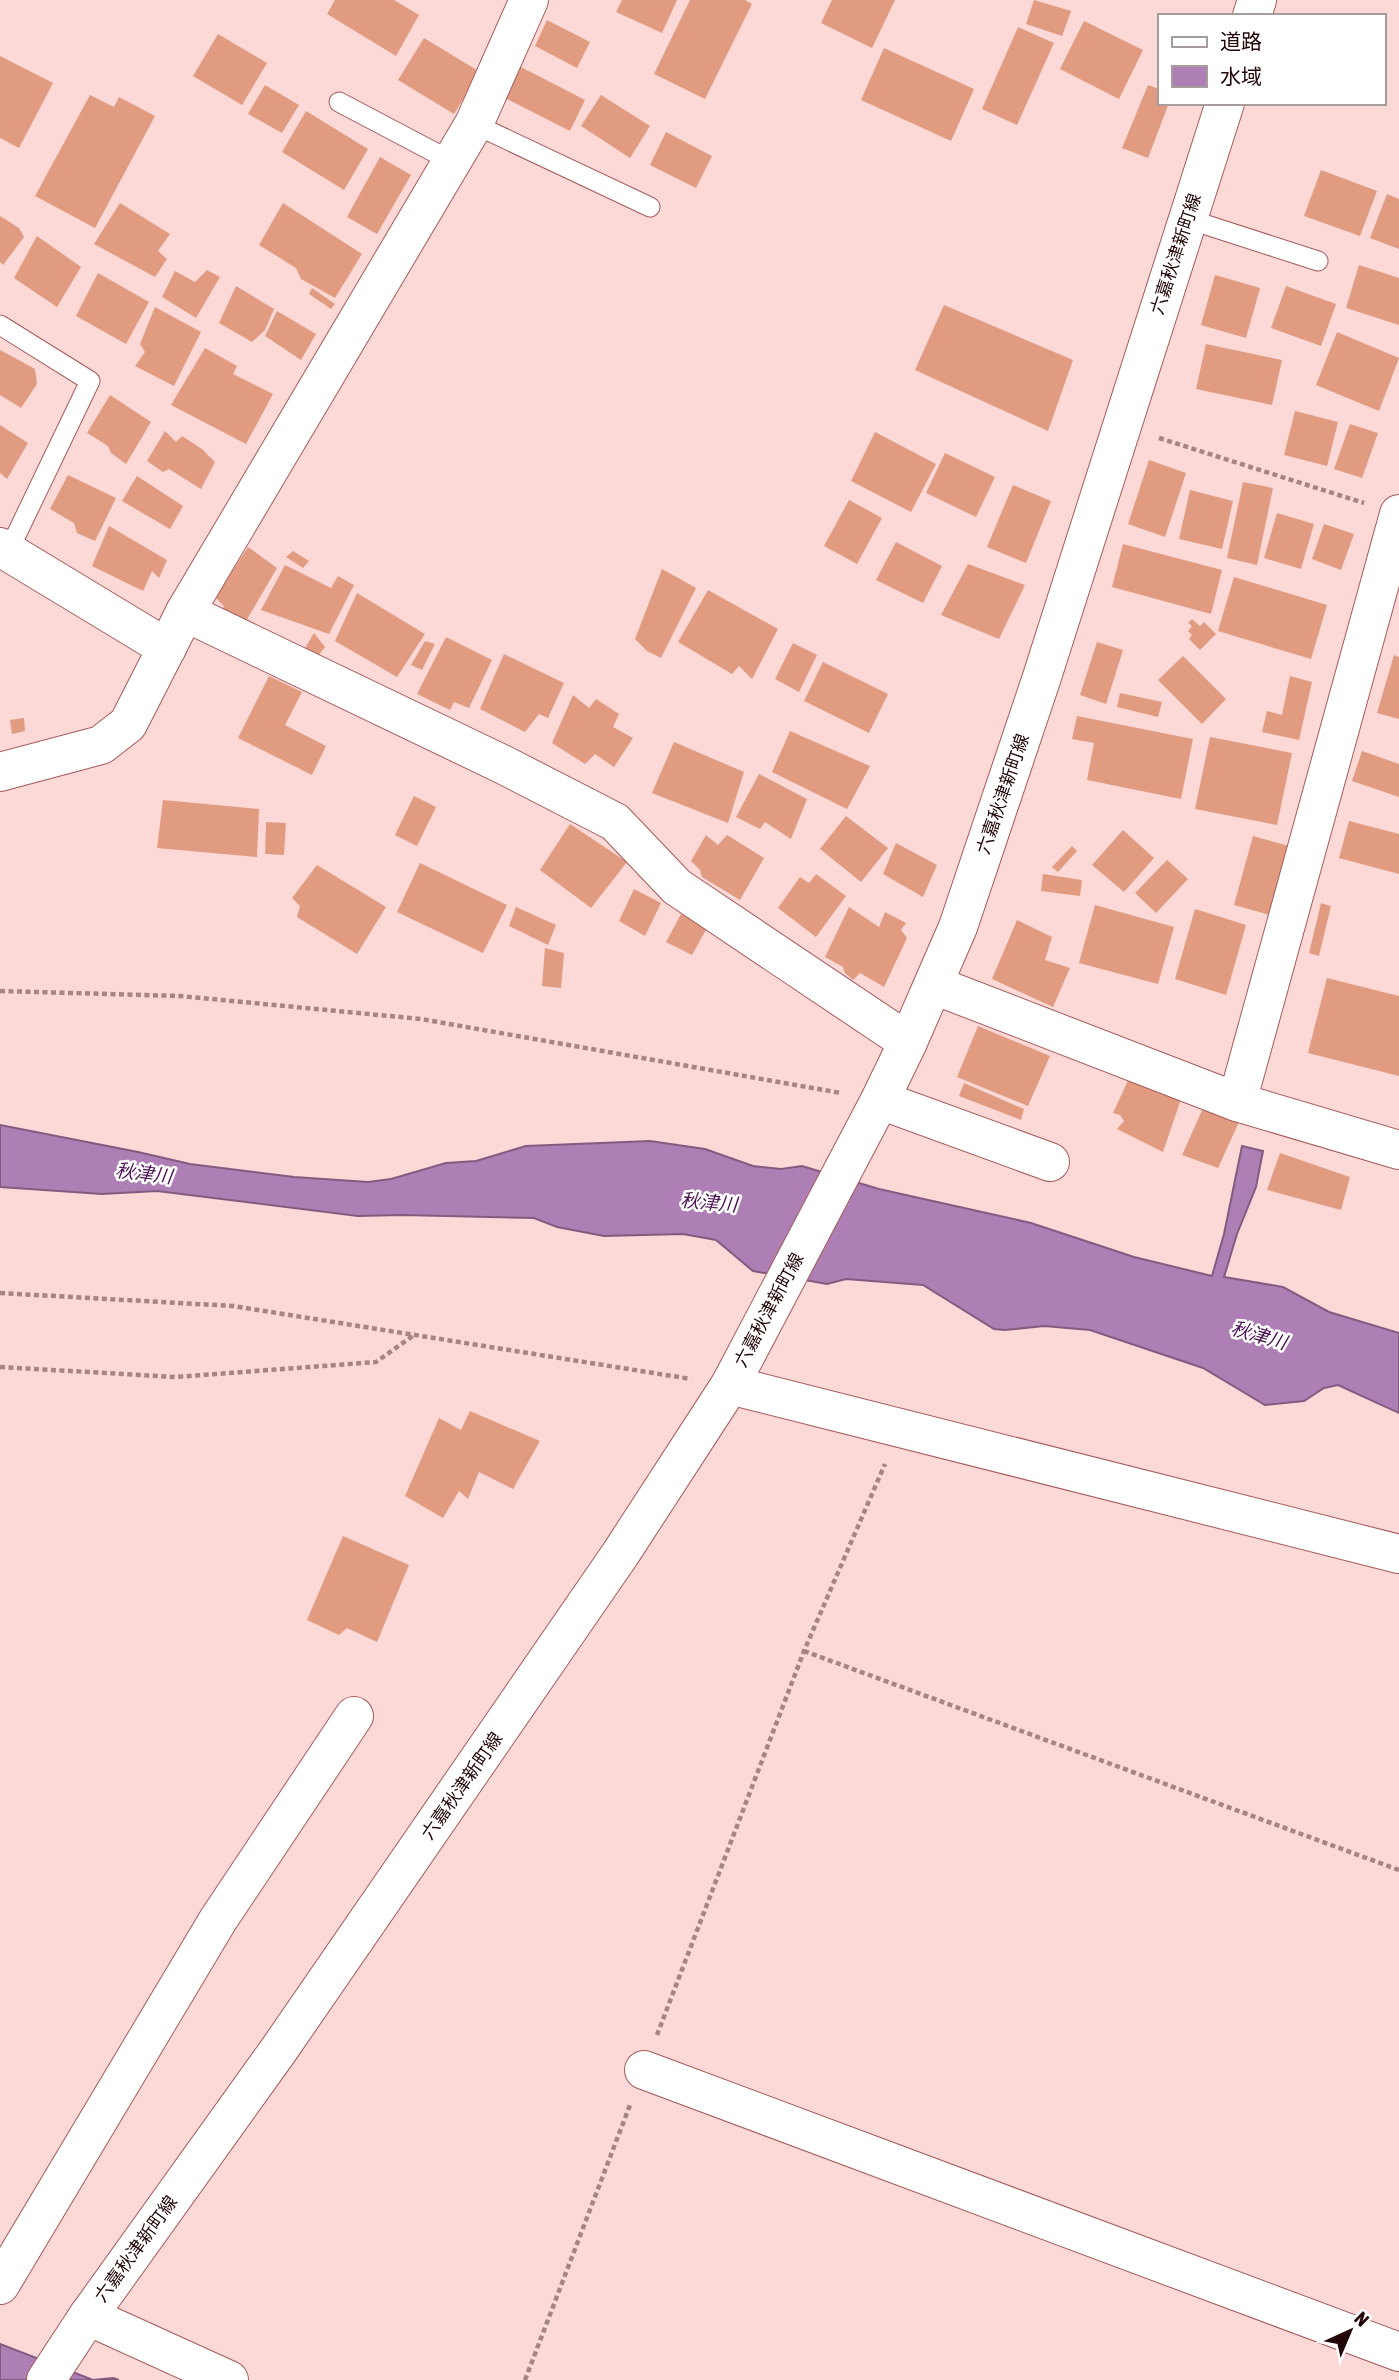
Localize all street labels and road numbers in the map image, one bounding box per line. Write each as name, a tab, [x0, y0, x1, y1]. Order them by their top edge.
street label: 六嘉秋津新町線	[1146, 191, 1205, 317]
street label: 六嘉秋津新町線	[972, 731, 1033, 857]
street label: 六嘉秋津新町線	[730, 1249, 807, 1370]
street label: 六嘉秋津新町線	[417, 1728, 506, 1843]
street label: 六嘉秋津新町線	[90, 2192, 181, 2306]

